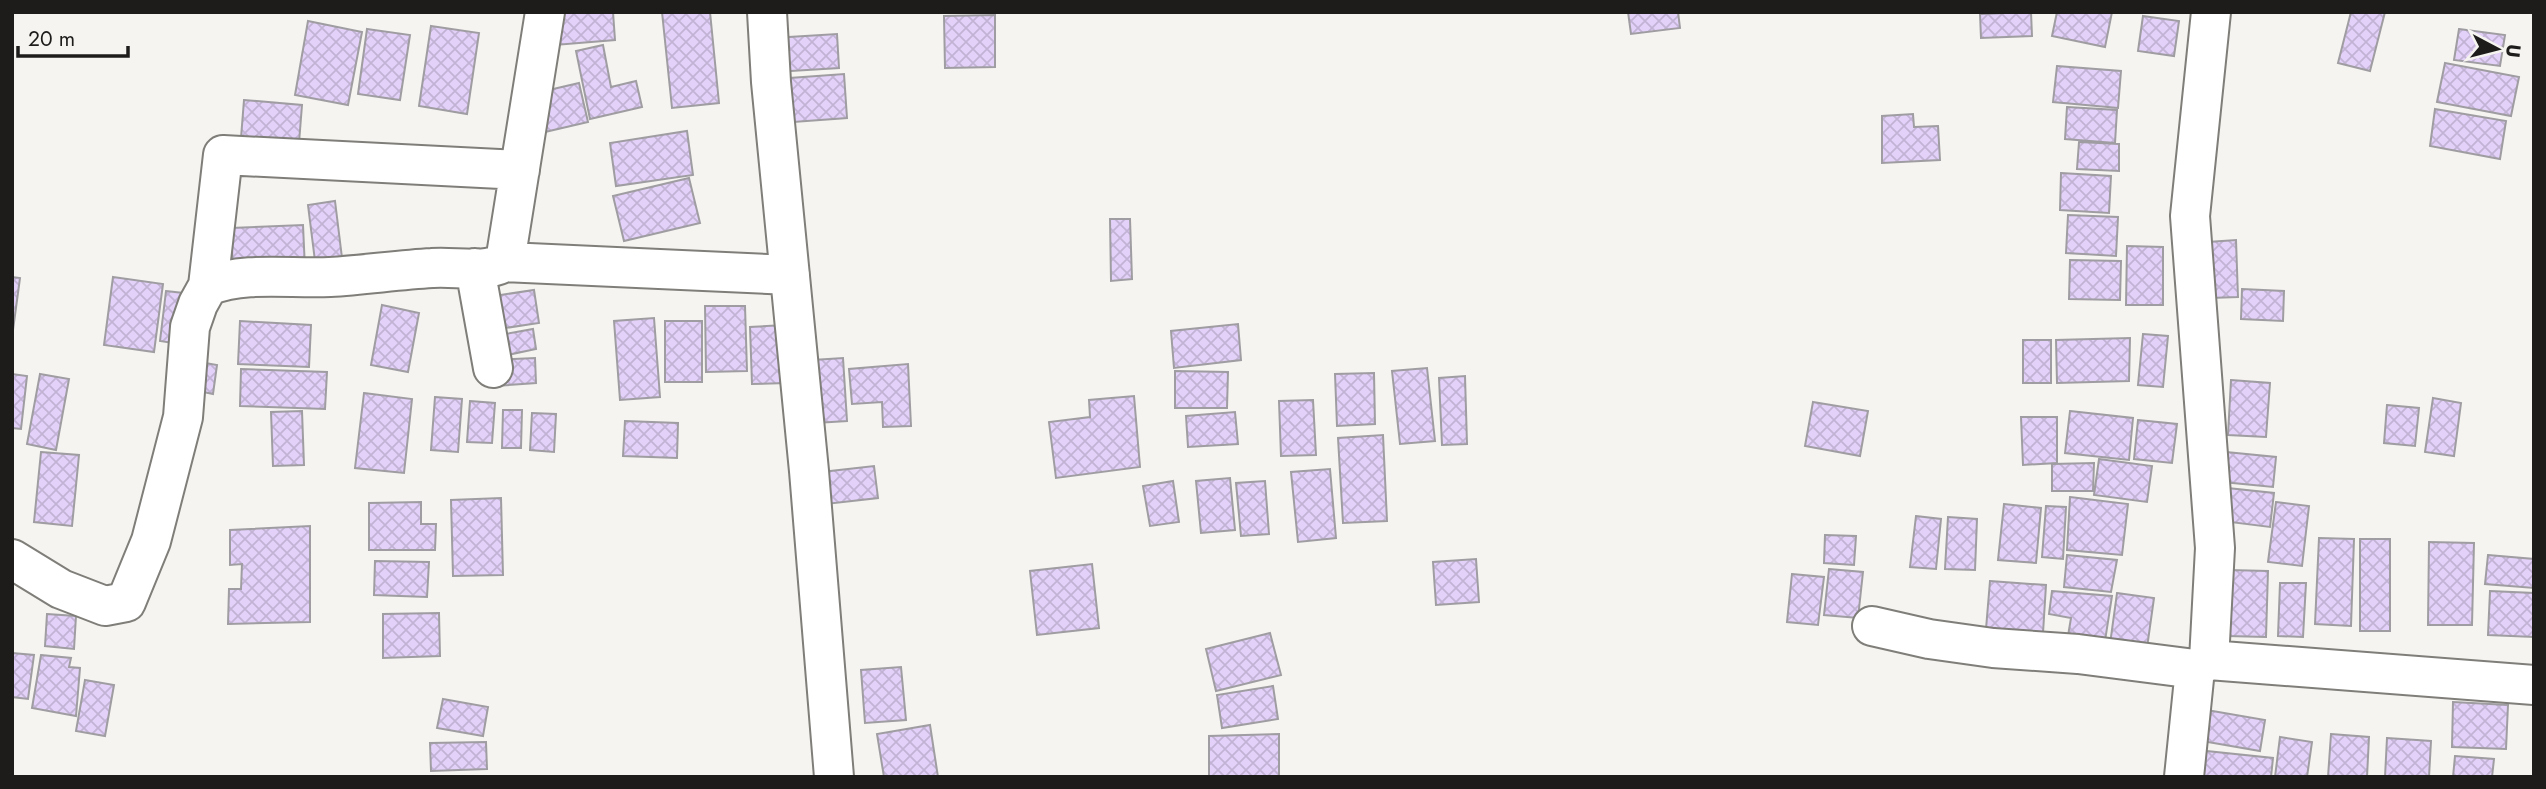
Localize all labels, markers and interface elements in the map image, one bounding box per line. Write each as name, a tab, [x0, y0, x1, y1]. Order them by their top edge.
scale bar	[18, 14, 128, 58]
north arrow	[2462, 14, 2532, 84]
text: 20 m	[28, 24, 75, 54]
text: U	[2499, 43, 2528, 59]

